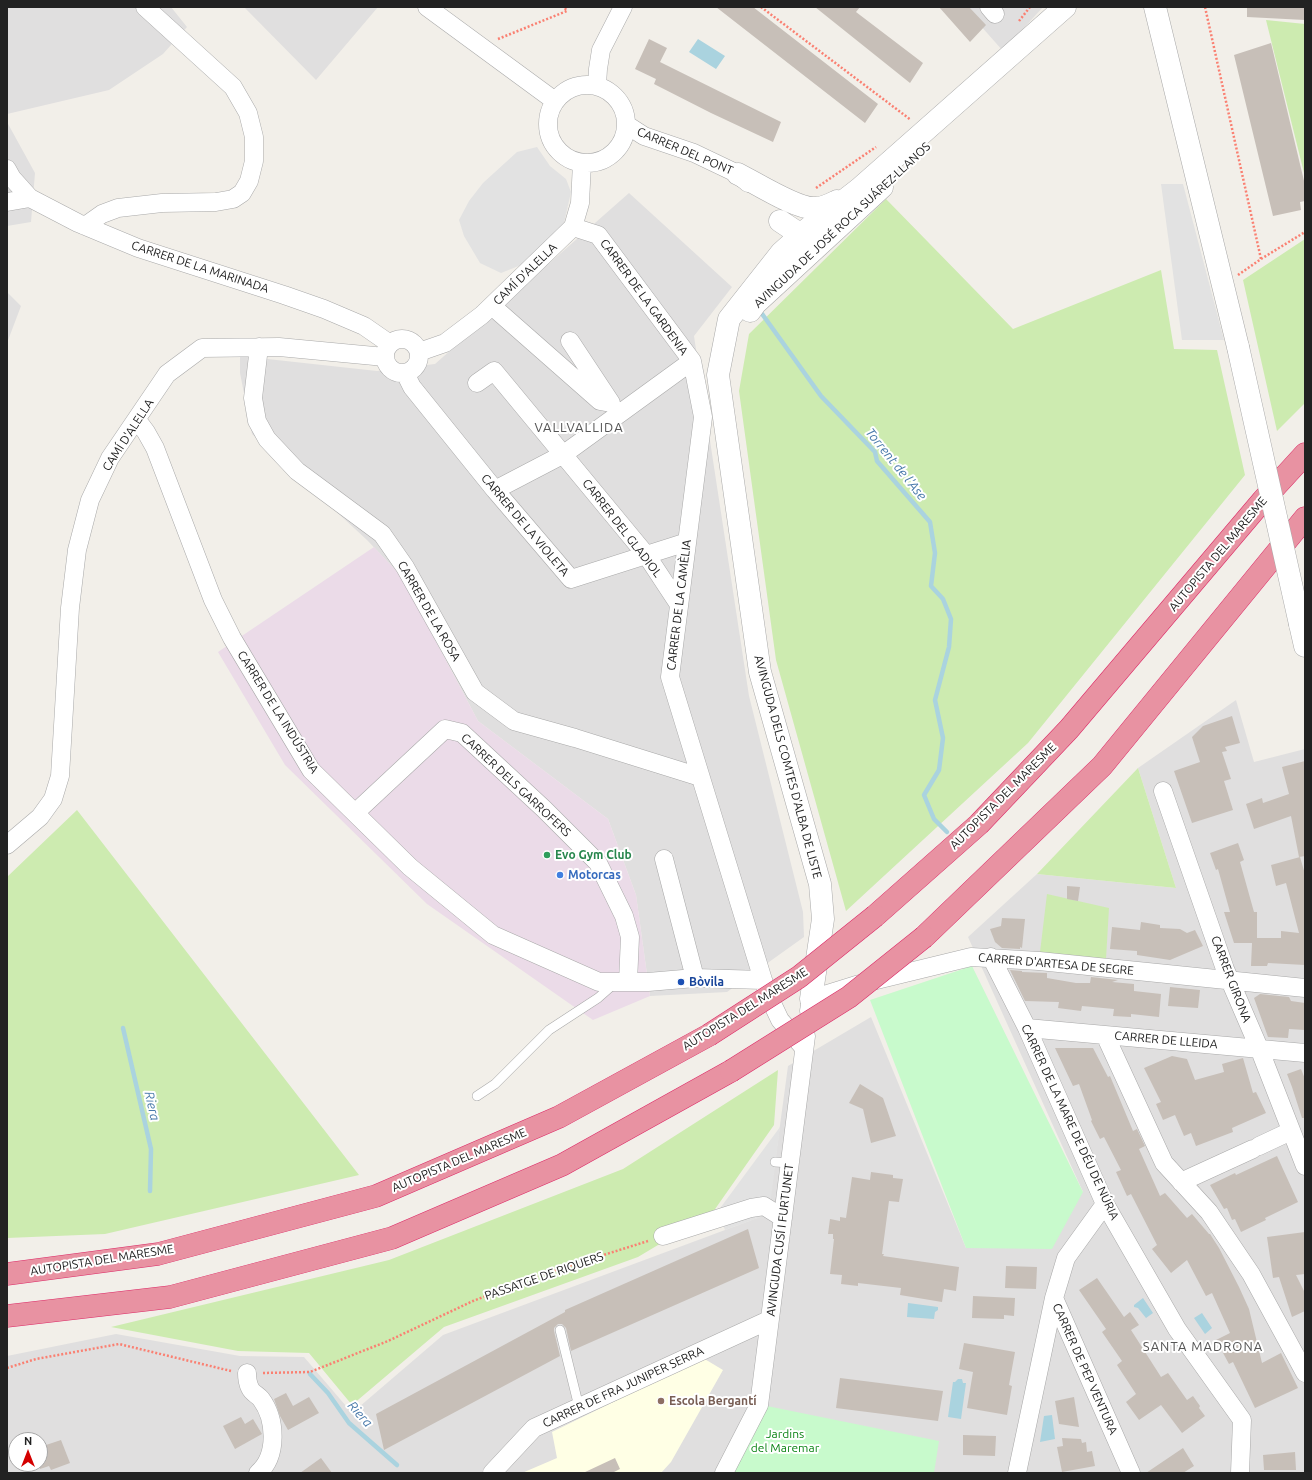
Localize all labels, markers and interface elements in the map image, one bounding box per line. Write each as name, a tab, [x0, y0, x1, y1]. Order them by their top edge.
street label: CARRER DEL PONT	[635, 124, 735, 178]
street label: AVINGUDA DE JOSÉ ROCA SUÁREZ-LLANOS	[751, 139, 933, 311]
street label: CARRER DE LA GARDENIA	[597, 236, 691, 358]
street label: CARRER DE LA MARINADA	[129, 238, 271, 296]
street label: CAMÍ D'ALELLA	[490, 240, 560, 308]
street label: CAMÍ D'ALELLA	[99, 396, 157, 474]
district label: VALLVALLIDA	[534, 420, 624, 436]
water label: Torrent de l'Ase	[862, 425, 930, 503]
street label: CARRER DE LA VIOLETA	[478, 471, 572, 579]
street label: CARRER DEL GLADIOL	[579, 476, 665, 580]
street label: AUTOPISTA DEL MARESME	[1166, 494, 1270, 614]
street label: CARRER DE LA CAMÈLIA	[664, 539, 694, 671]
street label: CARRER DE LA ROSA	[394, 558, 464, 664]
street label: CARRER DE LA INDÚSTRIA	[234, 648, 322, 776]
street label: AVINGUDA DELS COMTES D'ALBA DE LISTE	[751, 654, 825, 880]
street label: CARRER DELS GARROFERS	[458, 730, 574, 840]
street label: AUTOPISTA DEL MARESME	[947, 740, 1059, 852]
place label: Evo Gym Club	[555, 848, 632, 862]
marker: Evo Gym Club	[542, 850, 552, 860]
place label: Motorcas	[568, 868, 621, 882]
marker: Motorcas	[555, 870, 565, 880]
street label: CARRER GIRONA	[1208, 934, 1254, 1024]
street label: CARRER D'ARTESA DE SEGRE	[978, 950, 1134, 978]
street label: AUTOPISTA DEL MARESME	[680, 965, 810, 1053]
place label: Bòvila	[689, 975, 724, 989]
marker: Bòvila	[676, 977, 686, 987]
street label: CARRER DE LA MARE DE DÉU DE NÚRIA	[1018, 1022, 1122, 1222]
street label: CARRER DE LLEIDA	[1114, 1028, 1218, 1052]
water label: Riera	[141, 1090, 163, 1122]
street label: AUTOPISTA DEL MARESME	[390, 1125, 528, 1195]
street label: AVINGUDA CUSÍ I FURTUNET	[763, 1163, 797, 1317]
street label: AUTOPISTA DEL MARESME	[29, 1242, 175, 1278]
street label: PASSATGE DE RIQUERS	[483, 1249, 605, 1303]
street label: CARRER DE PEP VENTURA	[1049, 1301, 1121, 1437]
district label: SANTA MADRONA	[1143, 1339, 1263, 1355]
street label: CARRER DE FRA JUNIPER SERRA	[540, 1343, 706, 1431]
place label: Escola Bergantí	[669, 1394, 757, 1408]
marker: Escola Bergantí	[656, 1396, 666, 1406]
water label: Riera	[344, 1398, 376, 1430]
park label: Jardins del Maremar	[751, 1427, 819, 1455]
north arrow	[8, 1432, 48, 1472]
text: N	[24, 1435, 32, 1447]

